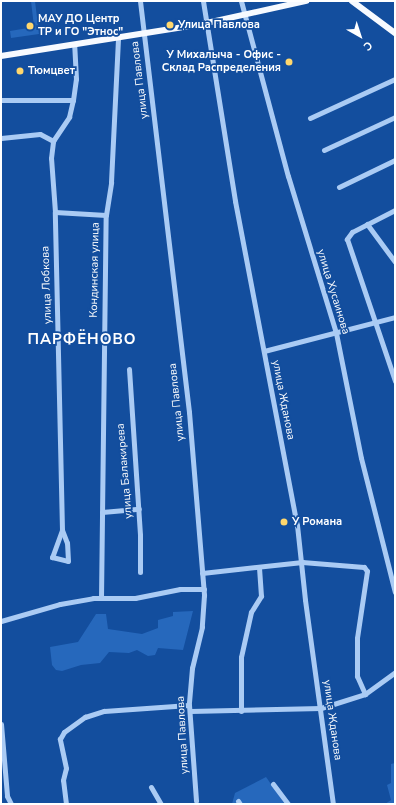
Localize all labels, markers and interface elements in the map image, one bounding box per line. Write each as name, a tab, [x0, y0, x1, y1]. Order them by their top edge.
place label: МАУ ДО Центр ТР и ГО "Этнос"	[38, 13, 123, 39]
north arrow	[340, 16, 380, 56]
place label: Улица Павлова	[178, 18, 260, 32]
marker: Улица Павлова	[165, 20, 175, 30]
marker: МАУ ДО Центр ТР и ГО "Этнос"	[25, 21, 35, 31]
text: С	[360, 38, 376, 54]
street label: улица Павлова	[129, 40, 151, 120]
place label: У Михалыча - Офис - Склад Распределения	[162, 49, 281, 75]
marker: У Михалыча - Офис - Склад Распределения	[284, 57, 294, 67]
place label: Тюмцвет	[28, 64, 75, 78]
marker: Тюмцвет	[15, 66, 25, 76]
street label: Кондинская улица	[88, 222, 102, 318]
street label: улица Лобкова	[39, 246, 55, 324]
street label: улица Хусаинова	[314, 248, 352, 336]
district label: ПАРФЁНОВО	[27, 331, 137, 349]
street label: улица Жданова	[269, 359, 297, 441]
street label: улица Павлова	[166, 362, 188, 442]
street label: улица Балакирева	[114, 423, 136, 519]
place label: У Романа	[292, 515, 342, 529]
marker: У Романа	[279, 517, 289, 527]
street label: улица Жданова	[320, 679, 344, 761]
street label: улица Павлова	[174, 696, 192, 774]

